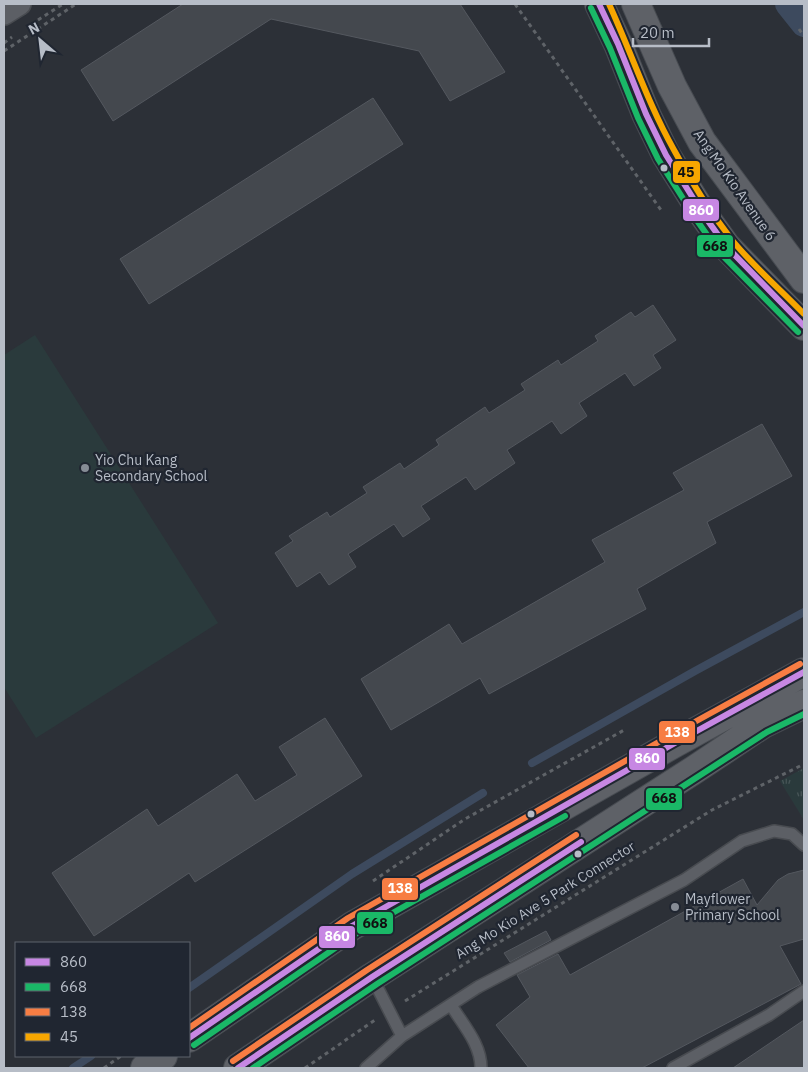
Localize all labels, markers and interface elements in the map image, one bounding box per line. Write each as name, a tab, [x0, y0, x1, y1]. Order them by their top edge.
north arrow	[15, 15, 65, 65]
scale bar	[633, 15, 709, 47]
text: N	[25, 18, 43, 39]
text: 20 m	[640, 23, 675, 42]
street label: Ang Mo Kio Avenue 6	[690, 126, 780, 244]
line badge: 45	[672, 160, 701, 184]
unlabelled marker	[659, 163, 669, 173]
text: 45	[678, 163, 694, 181]
line badge: 860	[682, 198, 720, 222]
text: 860	[688, 201, 714, 219]
line badge: 668	[696, 234, 734, 258]
text: 668	[702, 237, 728, 255]
place label: Yio Chu Kang Secondary School	[95, 451, 208, 485]
marker: Yio Chu Kang Secondary School	[79, 462, 91, 474]
line badge: 138	[658, 720, 696, 744]
text: 138	[664, 723, 690, 741]
line badge: 860	[628, 747, 666, 771]
text: 860	[634, 749, 660, 767]
line badge: 668	[645, 787, 683, 811]
text: 668	[651, 789, 677, 807]
unlabelled marker	[526, 809, 536, 819]
street label: Ang Mo Kio Ave 5 Park Connector	[452, 837, 638, 963]
unlabelled marker	[573, 849, 583, 859]
line badge: 138	[381, 877, 419, 901]
text: 138	[387, 879, 413, 897]
place label: Mayflower Primary School	[685, 890, 780, 924]
marker: Mayflower Primary School	[669, 901, 681, 913]
line badge: 668	[356, 911, 394, 935]
text: 668	[362, 914, 388, 932]
line badge: 860	[318, 925, 356, 949]
text: 860	[324, 927, 350, 945]
legend	[15, 942, 190, 1057]
text: 860	[60, 952, 87, 971]
text: 668	[60, 977, 87, 996]
text: 138	[60, 1002, 87, 1021]
text: 45	[60, 1027, 78, 1046]

